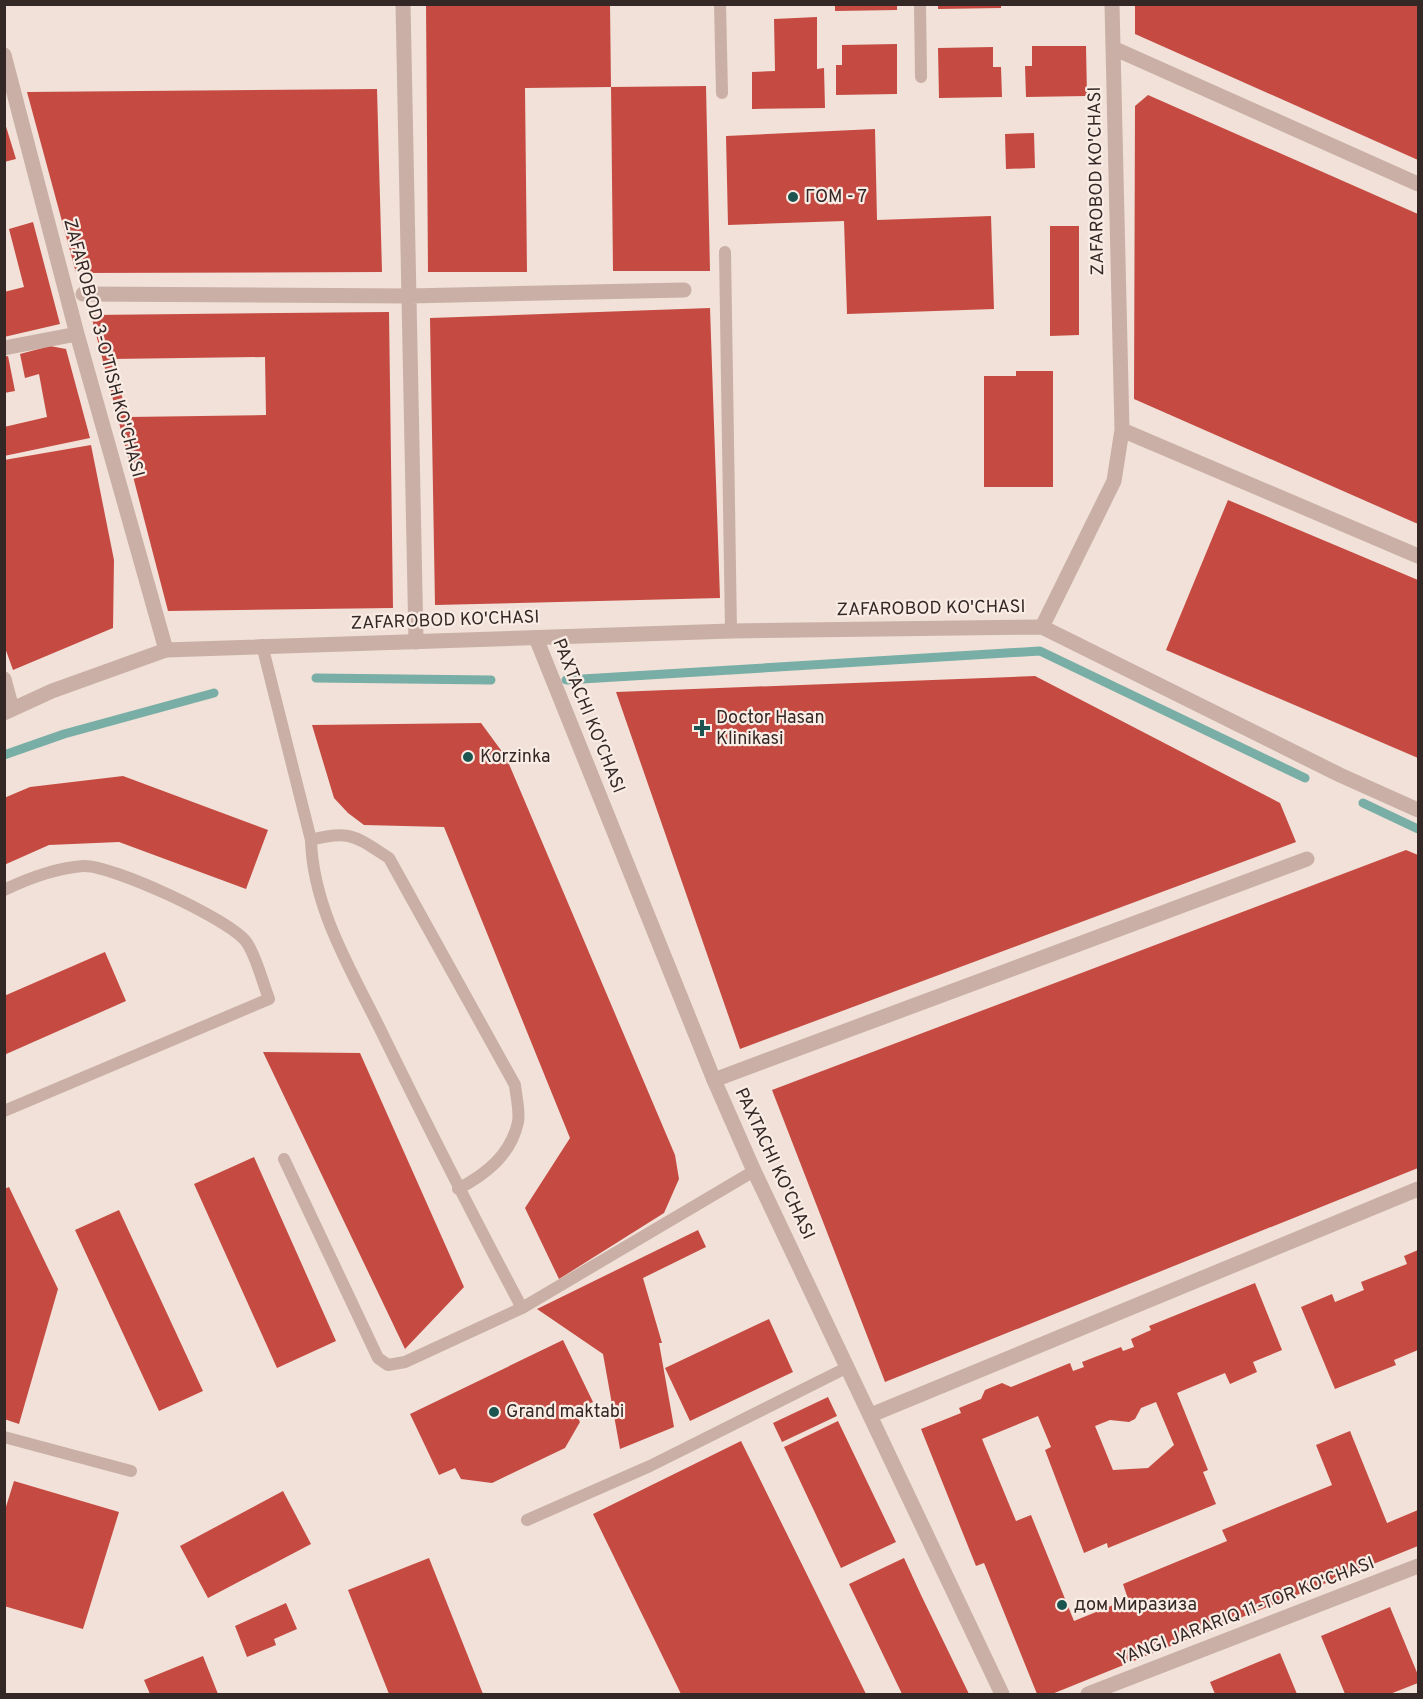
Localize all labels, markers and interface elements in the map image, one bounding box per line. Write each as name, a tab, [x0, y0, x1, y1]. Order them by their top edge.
street label: ZAFAROBOD KO'CHASI	[1084, 86, 1110, 276]
place label: ГОМ - 7	[805, 186, 867, 209]
marker: ГОМ - 7	[786, 190, 800, 204]
street label: ZAFAROBOD 3-O'TISH KO'CHASI	[57, 216, 149, 480]
street label: ZAFAROBOD KO'CHASI	[836, 596, 1026, 622]
street label: ZAFAROBOD KO'CHASI	[350, 606, 540, 636]
street label: PAXTACHI KO'CHASI	[546, 635, 630, 797]
place label: Doctor Hasan Klinikasi	[716, 707, 825, 751]
marker: Doctor Hasan Klinikasi	[693, 719, 711, 737]
place label: Korzinka	[480, 746, 551, 769]
marker: Korzinka	[461, 750, 475, 764]
street label: PAXTACHI KO'CHASI	[729, 1084, 819, 1244]
place label: Grand maktabi	[506, 1401, 624, 1424]
marker: Grand maktabi	[487, 1405, 501, 1419]
street label: YANGI JARARIQ 11-TOR KO'CHASI	[1114, 1552, 1378, 1672]
place label: дом Миразиза	[1074, 1594, 1197, 1617]
marker: дом Миразиза	[1055, 1598, 1069, 1612]

